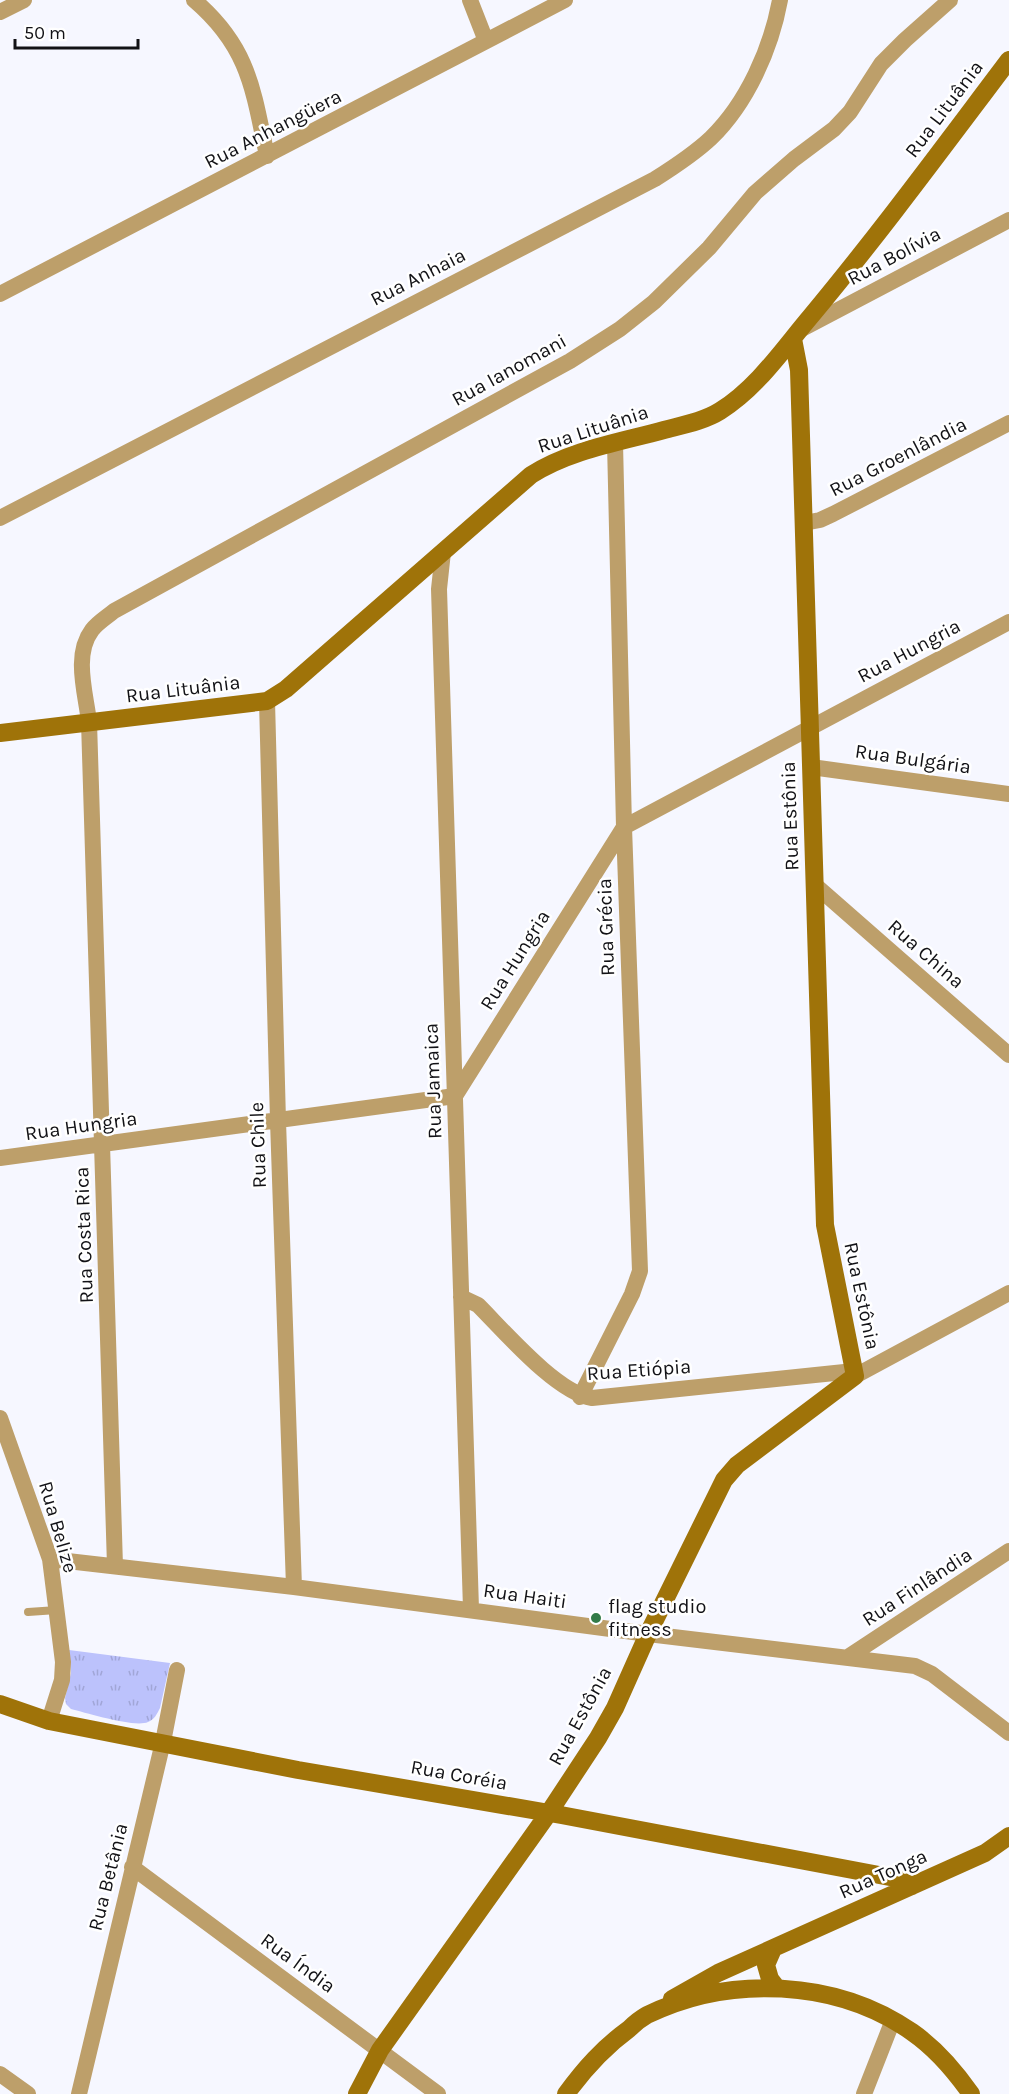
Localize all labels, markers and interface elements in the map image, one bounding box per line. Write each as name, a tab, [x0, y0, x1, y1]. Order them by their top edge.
scale bar	[15, 12, 138, 50]
text: 50 m	[24, 22, 66, 44]
street label: Rua Lituânia	[900, 56, 988, 162]
street label: Rua Anhangüera	[201, 85, 345, 173]
street label: Rua Bolívia	[844, 222, 944, 290]
street label: Rua Anhaia	[367, 243, 469, 311]
street label: Rua Ianomani	[448, 329, 570, 411]
street label: Rua Lituânia	[535, 400, 651, 458]
street label: Rua Groenlândia	[826, 412, 970, 502]
street label: Rua Hungria	[854, 614, 964, 688]
street label: Rua Lituânia	[124, 671, 242, 707]
street label: Rua Bulgária	[854, 739, 972, 779]
street label: Rua Estônia	[777, 761, 803, 871]
street label: Rua Grécia	[593, 878, 619, 976]
street label: Rua Hungria	[475, 906, 555, 1014]
street label: Rua China	[883, 915, 969, 993]
street label: Rua Jamaica	[419, 1023, 447, 1139]
street label: Rua Chile	[245, 1101, 271, 1189]
street label: Rua Hungria	[23, 1107, 139, 1145]
street label: Rua Costa Rica	[70, 1166, 98, 1304]
street label: Rua Estônia	[839, 1240, 885, 1352]
street label: Rua Etiópia	[586, 1355, 692, 1385]
street label: Rua Belize	[34, 1479, 82, 1575]
street label: Rua Finlândia	[858, 1543, 976, 1631]
street label: Rua Haiti	[482, 1579, 568, 1613]
place label: flag studio fitness	[608, 1595, 706, 1641]
marker: flag studio fitness	[589, 1611, 603, 1625]
street label: Rua Estônia	[543, 1663, 617, 1769]
street label: Rua Coréia	[409, 1755, 509, 1795]
street label: Rua Betânia	[83, 1821, 133, 1933]
street label: Rua Tonga	[835, 1844, 931, 1904]
street label: Rua Índia	[256, 1927, 340, 1998]

